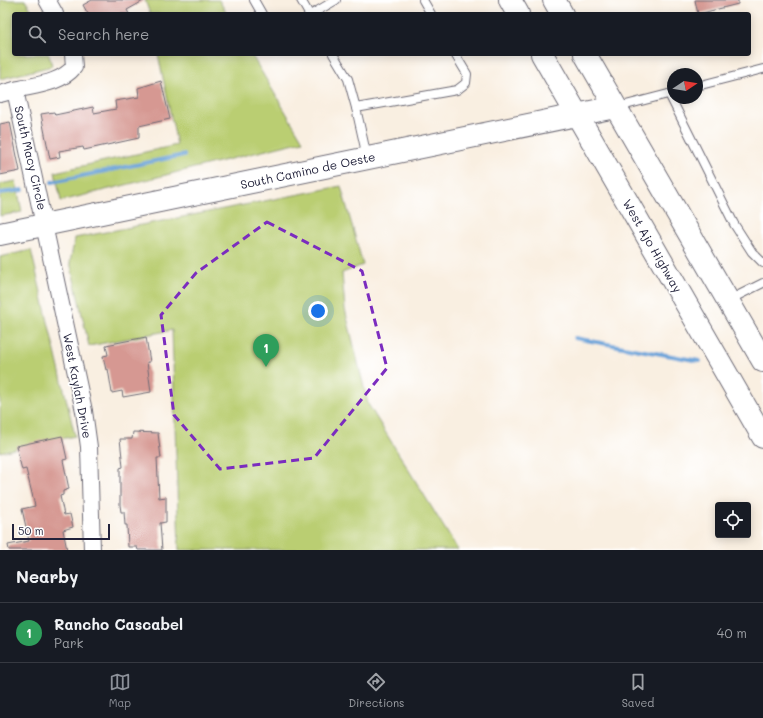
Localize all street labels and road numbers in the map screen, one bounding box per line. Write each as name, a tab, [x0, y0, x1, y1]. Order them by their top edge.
street label: South Macy Circle	[11, 104, 51, 211]
street label: South Camino de Oeste	[239, 148, 377, 192]
street label: West Ajo Highway	[620, 196, 686, 295]
street label: West Kaylah Drive	[60, 332, 96, 440]

